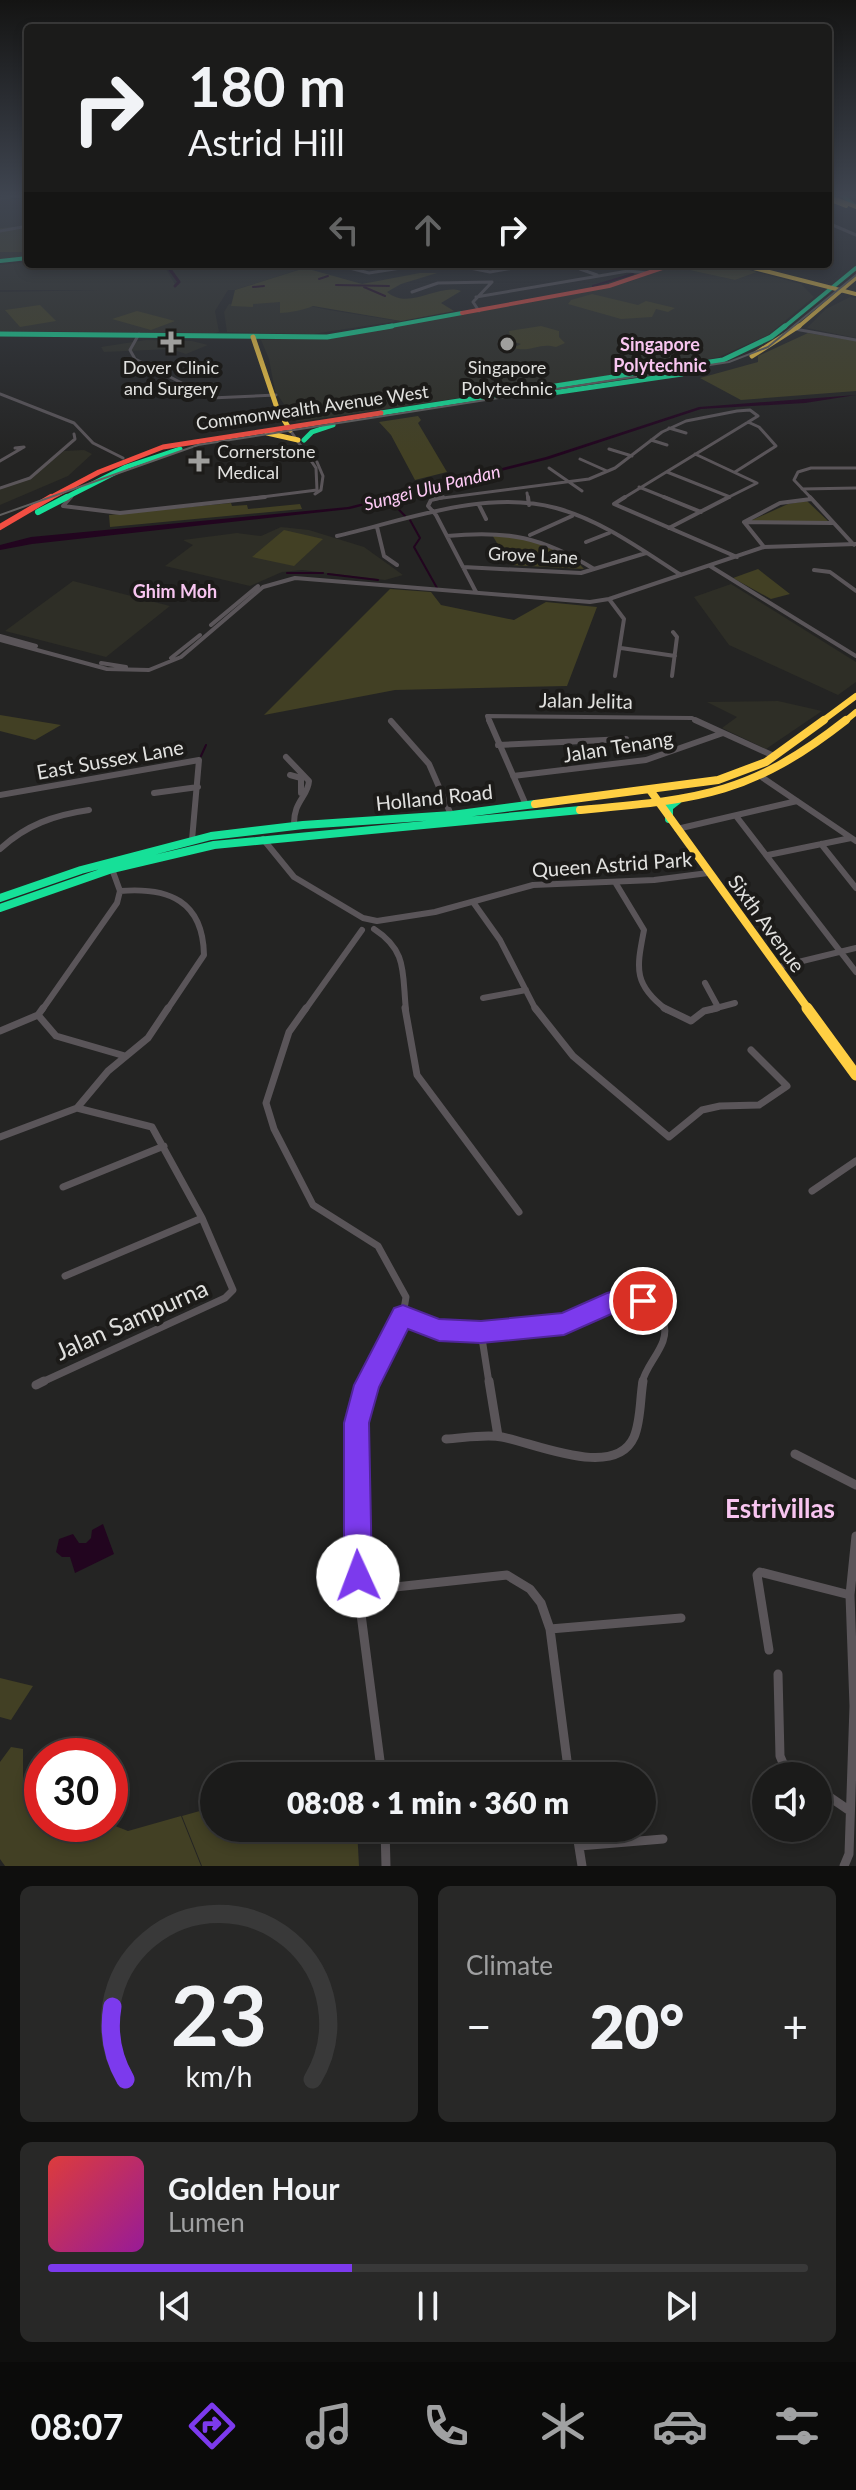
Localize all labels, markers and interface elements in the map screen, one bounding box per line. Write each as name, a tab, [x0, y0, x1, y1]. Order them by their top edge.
text: 180 m	[188, 52, 346, 119]
icon: right	[56, 56, 160, 160]
text: Astrid Hill	[188, 120, 345, 164]
icon: left	[322, 208, 366, 252]
icon: ahead	[406, 208, 450, 252]
icon: right	[490, 208, 534, 252]
marker: Dover Clinic and Surgery	[160, 331, 182, 353]
district label: Singapore Polytechnic	[613, 333, 707, 376]
marker: Singapore Polytechnic	[498, 335, 516, 353]
place label: Dover Clinic and Surgery	[123, 356, 220, 399]
place label: Singapore Polytechnic	[461, 356, 553, 399]
street label: Commonwealth Avenue West	[194, 380, 430, 434]
place label: Cornerstone Medical	[217, 440, 316, 483]
marker: Cornerstone Medical	[188, 450, 210, 472]
water label: Sungei Ulu Pandan	[361, 459, 503, 515]
street label: Grove Lane	[487, 542, 579, 568]
district label: Ghim Moh	[133, 580, 217, 602]
street label: Jalan Jelita	[539, 687, 633, 713]
street label: Jalan Tenang	[561, 725, 675, 767]
street label: East Sussex Lane	[35, 734, 185, 784]
street label: Holland Road	[374, 779, 494, 815]
street label: Queen Astrid Park	[531, 846, 694, 882]
street label: Sixth Avenue	[724, 870, 810, 976]
pin	[609, 1267, 677, 1335]
street label: Jalan Sampurna	[50, 1272, 212, 1366]
icon: arrive	[621, 1279, 665, 1323]
district label: Estrivillas	[725, 1492, 835, 1524]
position arrow	[316, 1534, 400, 1618]
speed limit sign: 30	[24, 1738, 128, 1842]
map controls	[752, 1762, 832, 1842]
button: sound	[752, 1762, 832, 1842]
text: 08:08 · 1 min · 360 m	[287, 1784, 569, 1820]
text: Climate	[466, 1949, 553, 1981]
text: 23	[171, 1964, 267, 2064]
text: 20°	[590, 1990, 684, 2062]
text: −	[466, 2000, 492, 2052]
text: +	[782, 2000, 808, 2052]
text: km/h	[186, 2059, 252, 2093]
text: Golden Hour	[168, 2170, 340, 2206]
text: Lumen	[168, 2206, 245, 2238]
icon: previous	[153, 2284, 197, 2328]
icon: pause	[406, 2284, 450, 2328]
icon: next	[659, 2284, 703, 2328]
icon: directions	[184, 2398, 240, 2454]
icon: music	[301, 2398, 357, 2454]
icon: phone	[418, 2398, 474, 2454]
icon: climate	[535, 2398, 591, 2454]
icon: car	[652, 2398, 708, 2454]
icon: filters	[769, 2398, 825, 2454]
text: 08:07	[31, 2404, 123, 2448]

